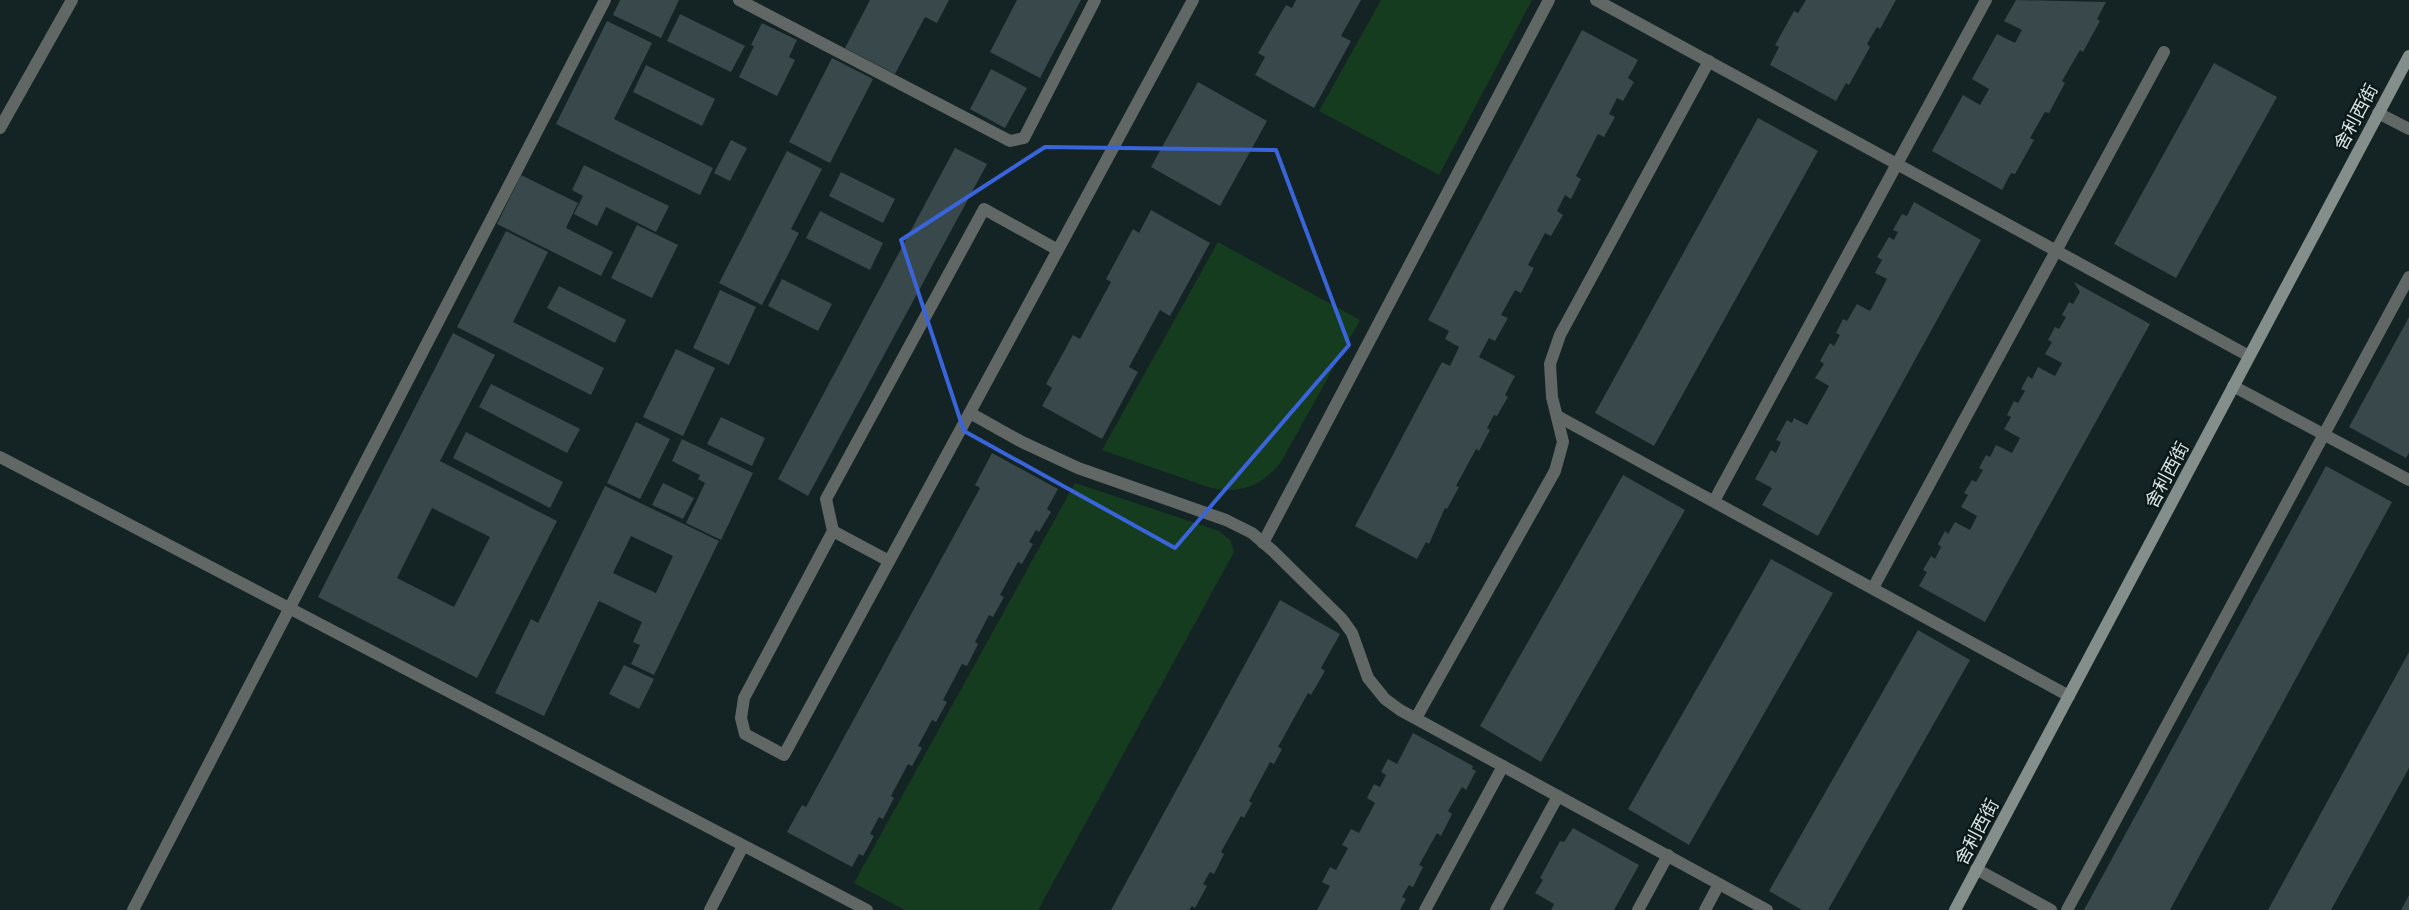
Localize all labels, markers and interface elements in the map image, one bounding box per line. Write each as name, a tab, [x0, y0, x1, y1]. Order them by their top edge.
street label: 舍利西街	[2330, 81, 2382, 153]
street label: 舍利西街	[2141, 439, 2193, 511]
street label: 舍利西街	[1951, 796, 2003, 868]

